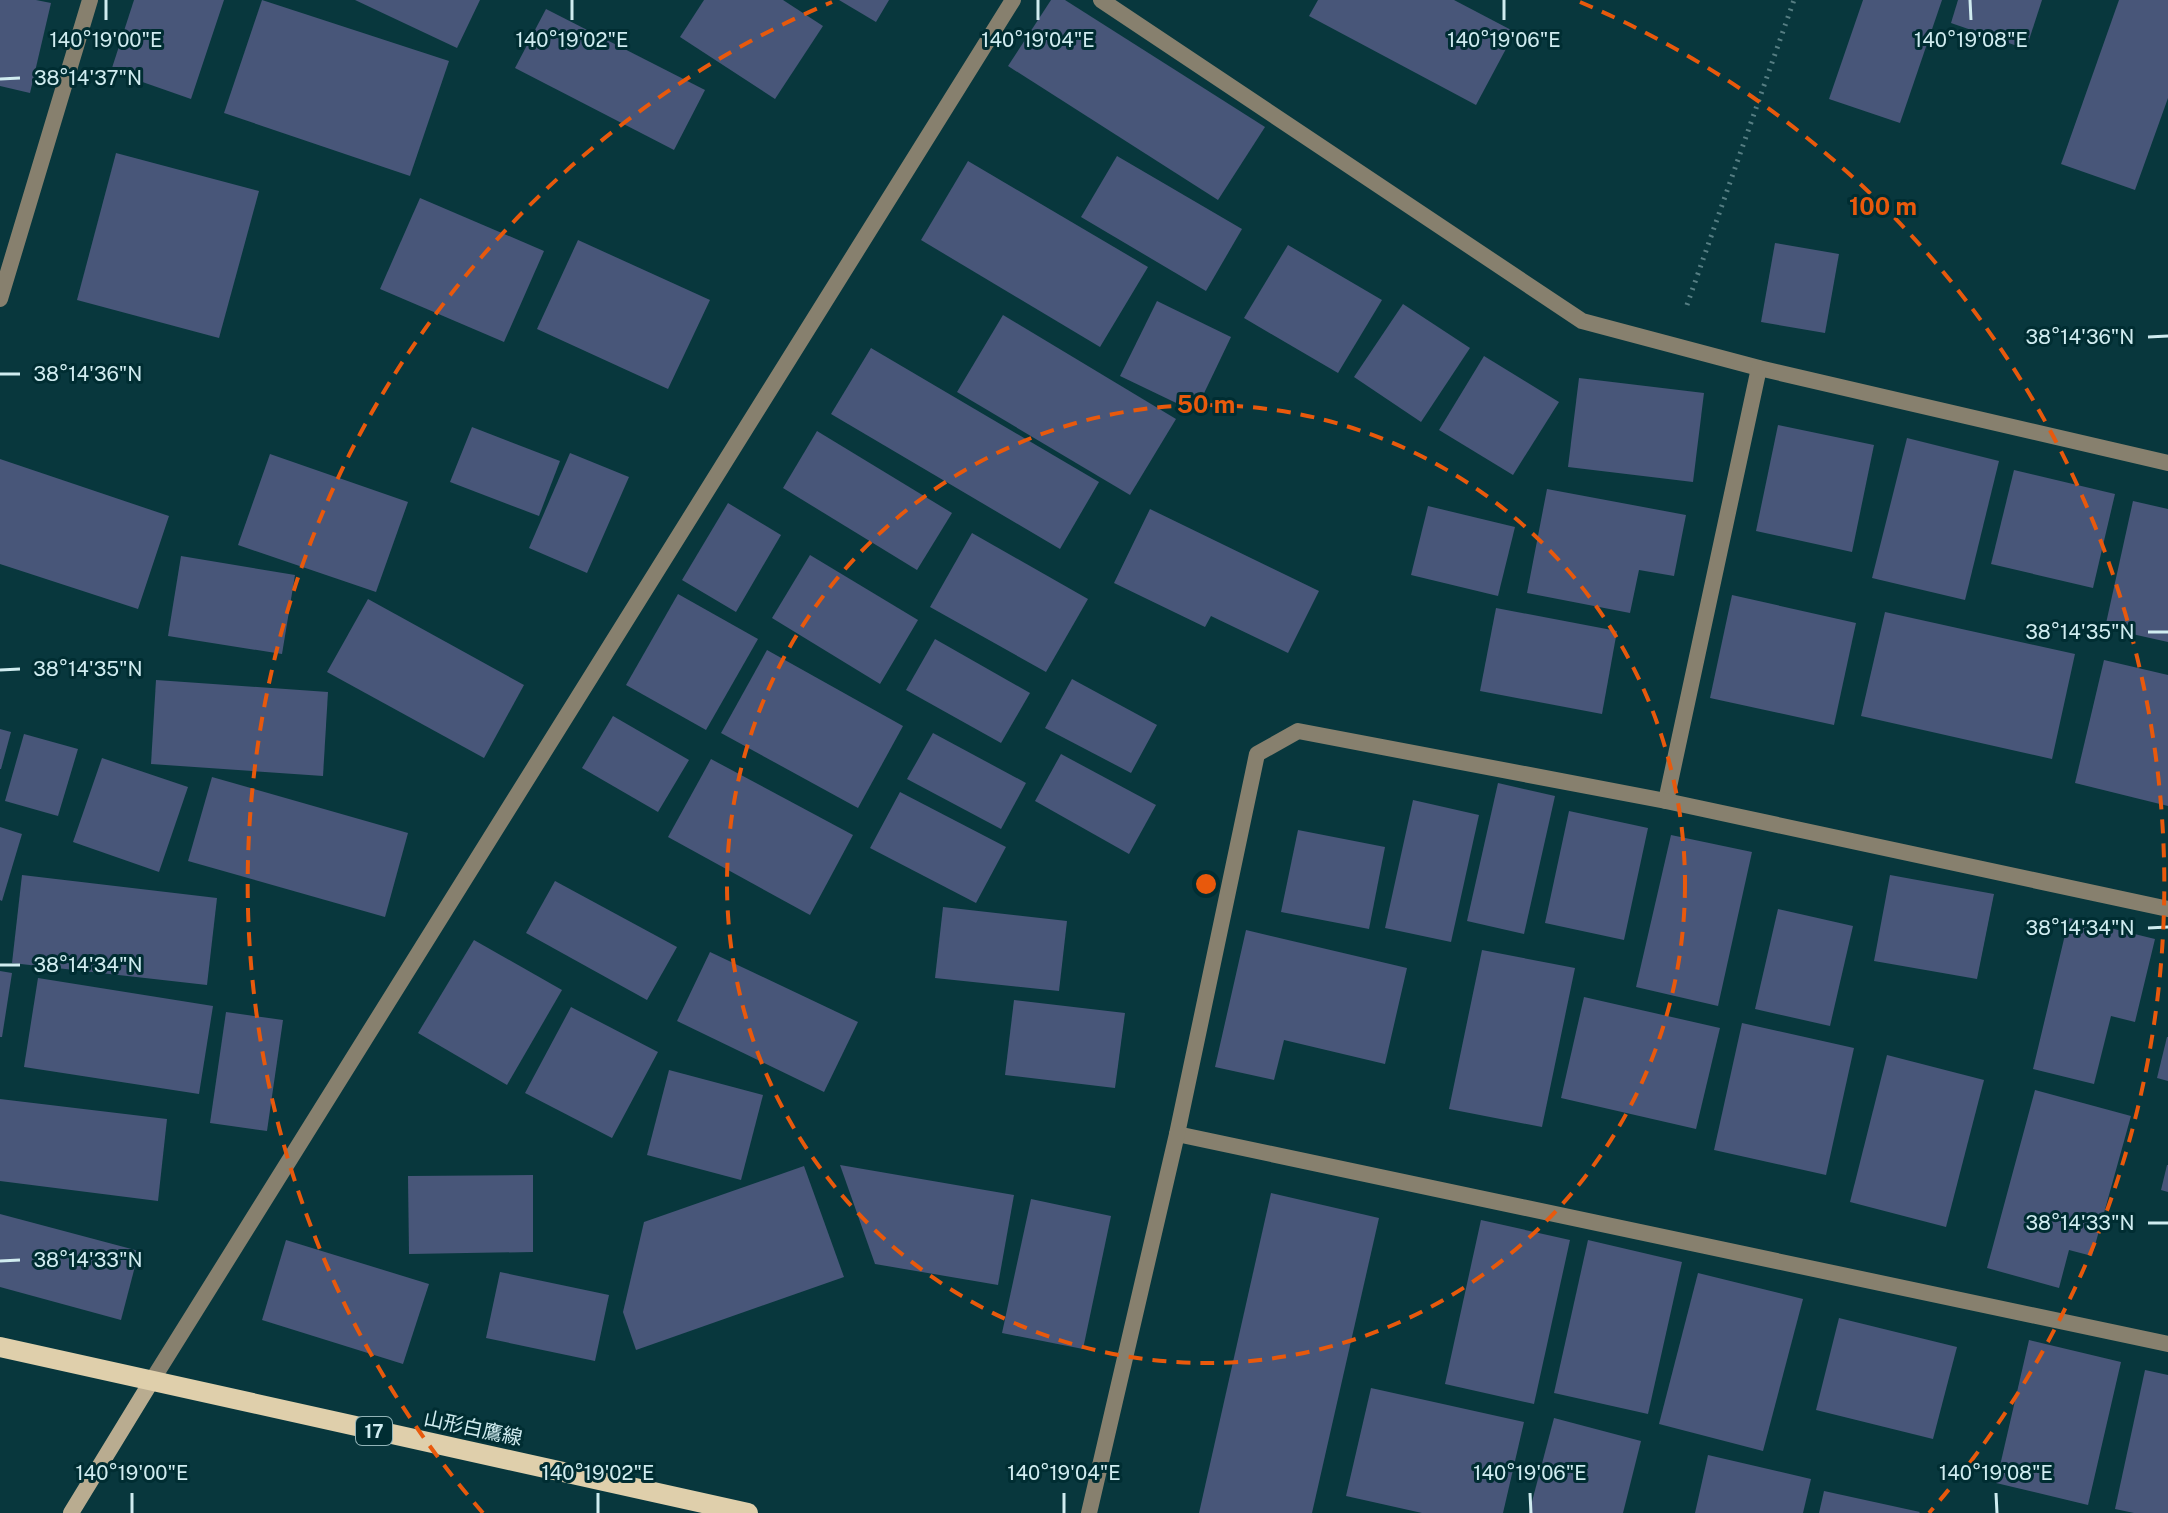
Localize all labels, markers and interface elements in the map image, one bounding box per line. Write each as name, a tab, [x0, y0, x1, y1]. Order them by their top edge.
text: 140°19'00"E	[49, 28, 163, 52]
text: 140°19'02"E	[516, 28, 628, 52]
text: 140°19'04"E	[981, 28, 1095, 52]
text: 140°19'06"E	[1447, 28, 1561, 52]
text: 140°19'08"E	[1914, 28, 2028, 52]
text: 38°14'37"N	[34, 66, 142, 90]
text: 100 m	[1849, 192, 1917, 220]
text: 38°14'36"N	[2026, 325, 2134, 349]
text: 38°14'36"N	[34, 362, 142, 386]
text: 50 m	[1177, 390, 1235, 418]
text: 38°14'35"N	[2025, 620, 2135, 644]
text: 38°14'35"N	[33, 657, 143, 681]
centre of rings	[1192, 870, 1220, 898]
text: 38°14'34"N	[2025, 916, 2135, 940]
text: 38°14'34"N	[33, 953, 143, 977]
text: 38°14'33"N	[2025, 1211, 2135, 1235]
text: 38°14'33"N	[33, 1248, 143, 1272]
street label: 山形白鷹線	[422, 1406, 524, 1450]
road number: 17	[356, 1417, 392, 1445]
text: 140°19'00"E	[75, 1461, 189, 1485]
text: 140°19'02"E	[542, 1461, 654, 1485]
text: 140°19'04"E	[1007, 1461, 1121, 1485]
text: 140°19'06"E	[1473, 1461, 1587, 1485]
text: 140°19'08"E	[1939, 1461, 2053, 1485]

